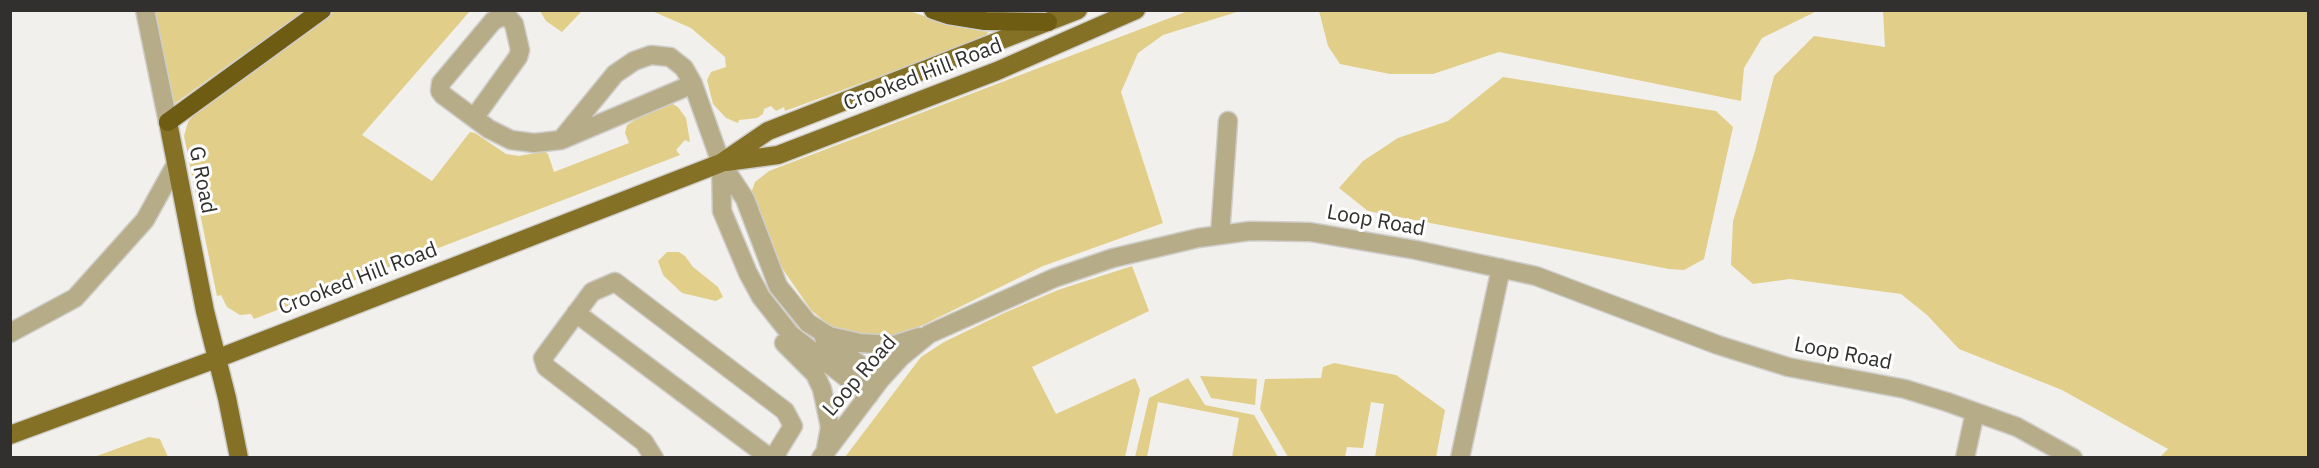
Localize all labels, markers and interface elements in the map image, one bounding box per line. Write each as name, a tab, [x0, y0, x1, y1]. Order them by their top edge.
street label: Crooked Hill Road	[840, 33, 1006, 117]
street label: G Road	[183, 144, 221, 216]
street label: Loop Road	[1325, 200, 1427, 242]
street label: Crooked Hill Road	[275, 237, 441, 321]
street label: Loop Road	[818, 330, 902, 422]
street label: Loop Road	[1792, 332, 1894, 376]

